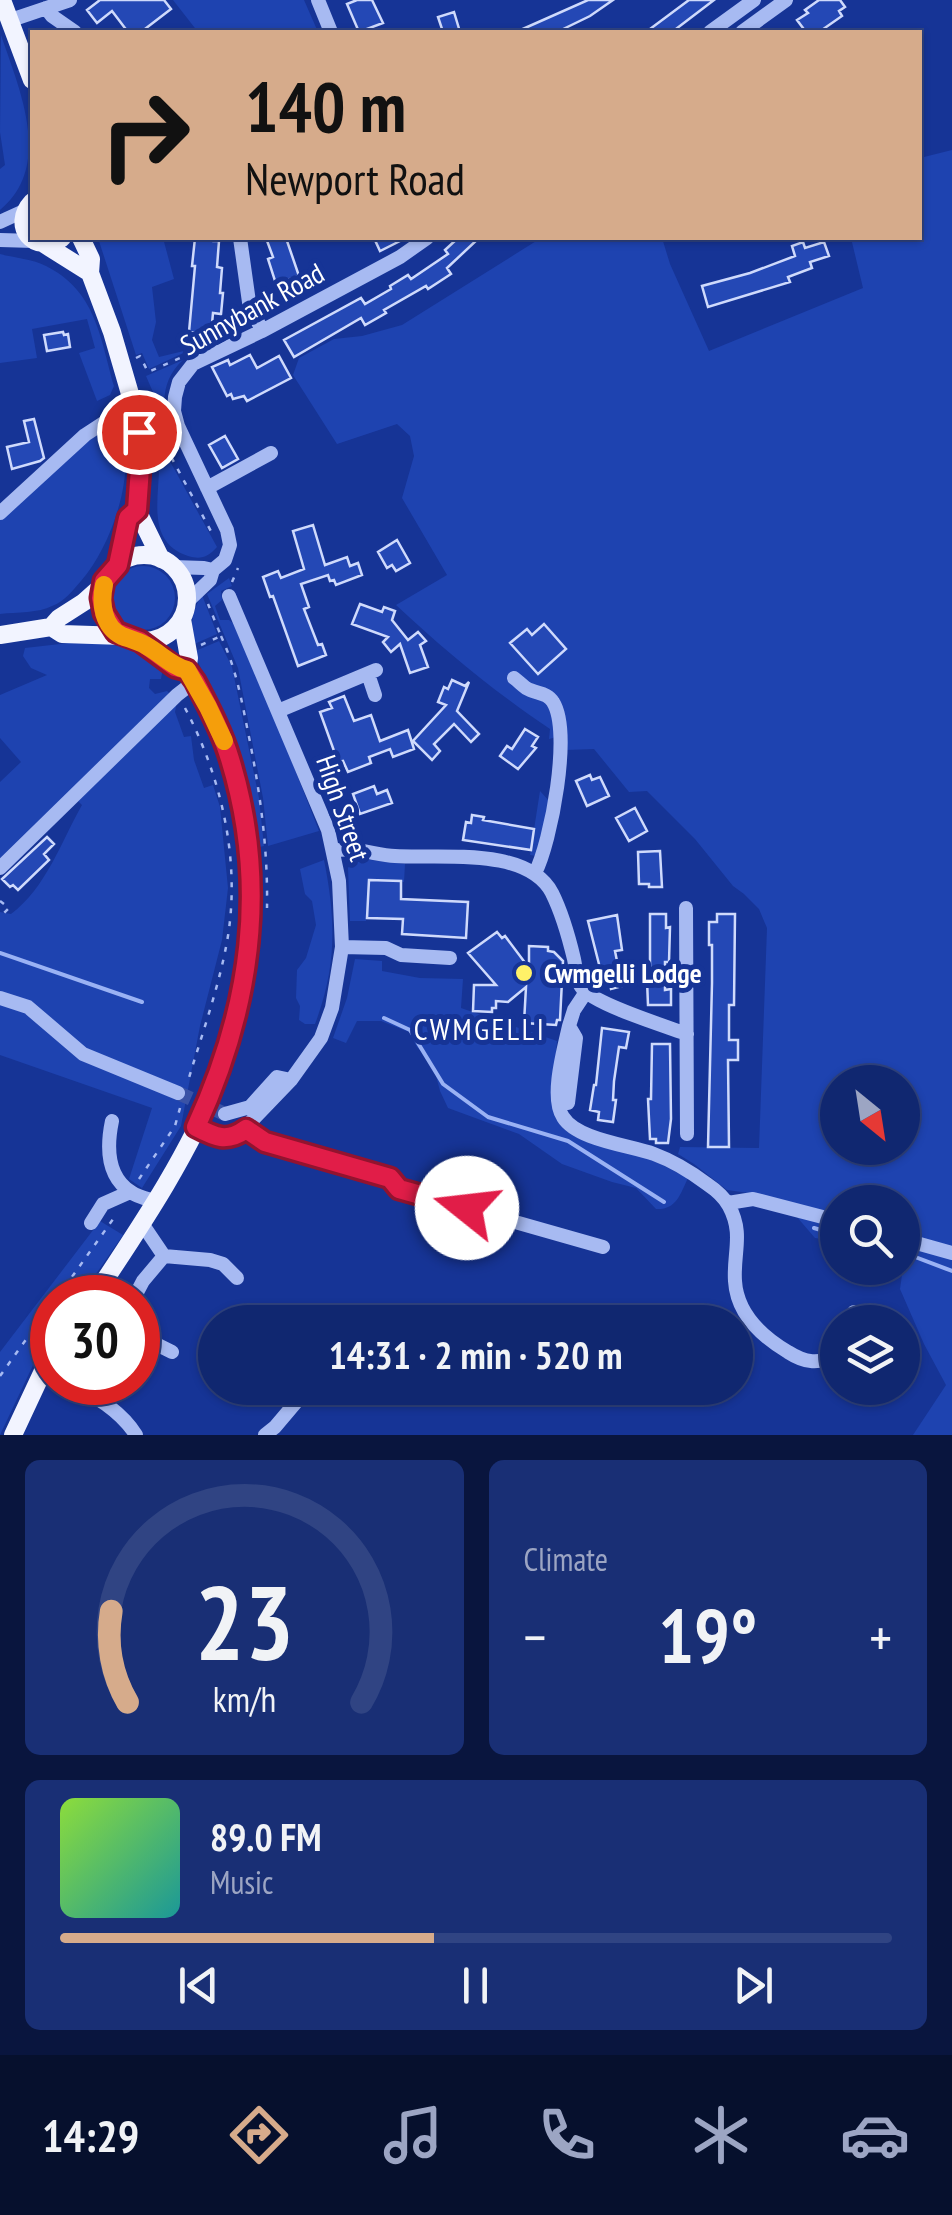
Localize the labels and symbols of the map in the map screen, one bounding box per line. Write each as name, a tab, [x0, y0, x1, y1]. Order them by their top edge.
street label: Sunnybank Road	[173, 254, 330, 363]
pin	[97, 390, 182, 475]
street label: High Street	[308, 750, 379, 866]
place label: Cwmgelli Lodge	[544, 954, 702, 991]
marker: Cwmgelli Lodge	[513, 962, 535, 984]
district label: CWMGELLI	[414, 1009, 546, 1048]
north arrow	[820, 1065, 920, 1165]
position arrow	[415, 1156, 519, 1260]
speed limit sign: 30	[30, 1275, 160, 1405]

